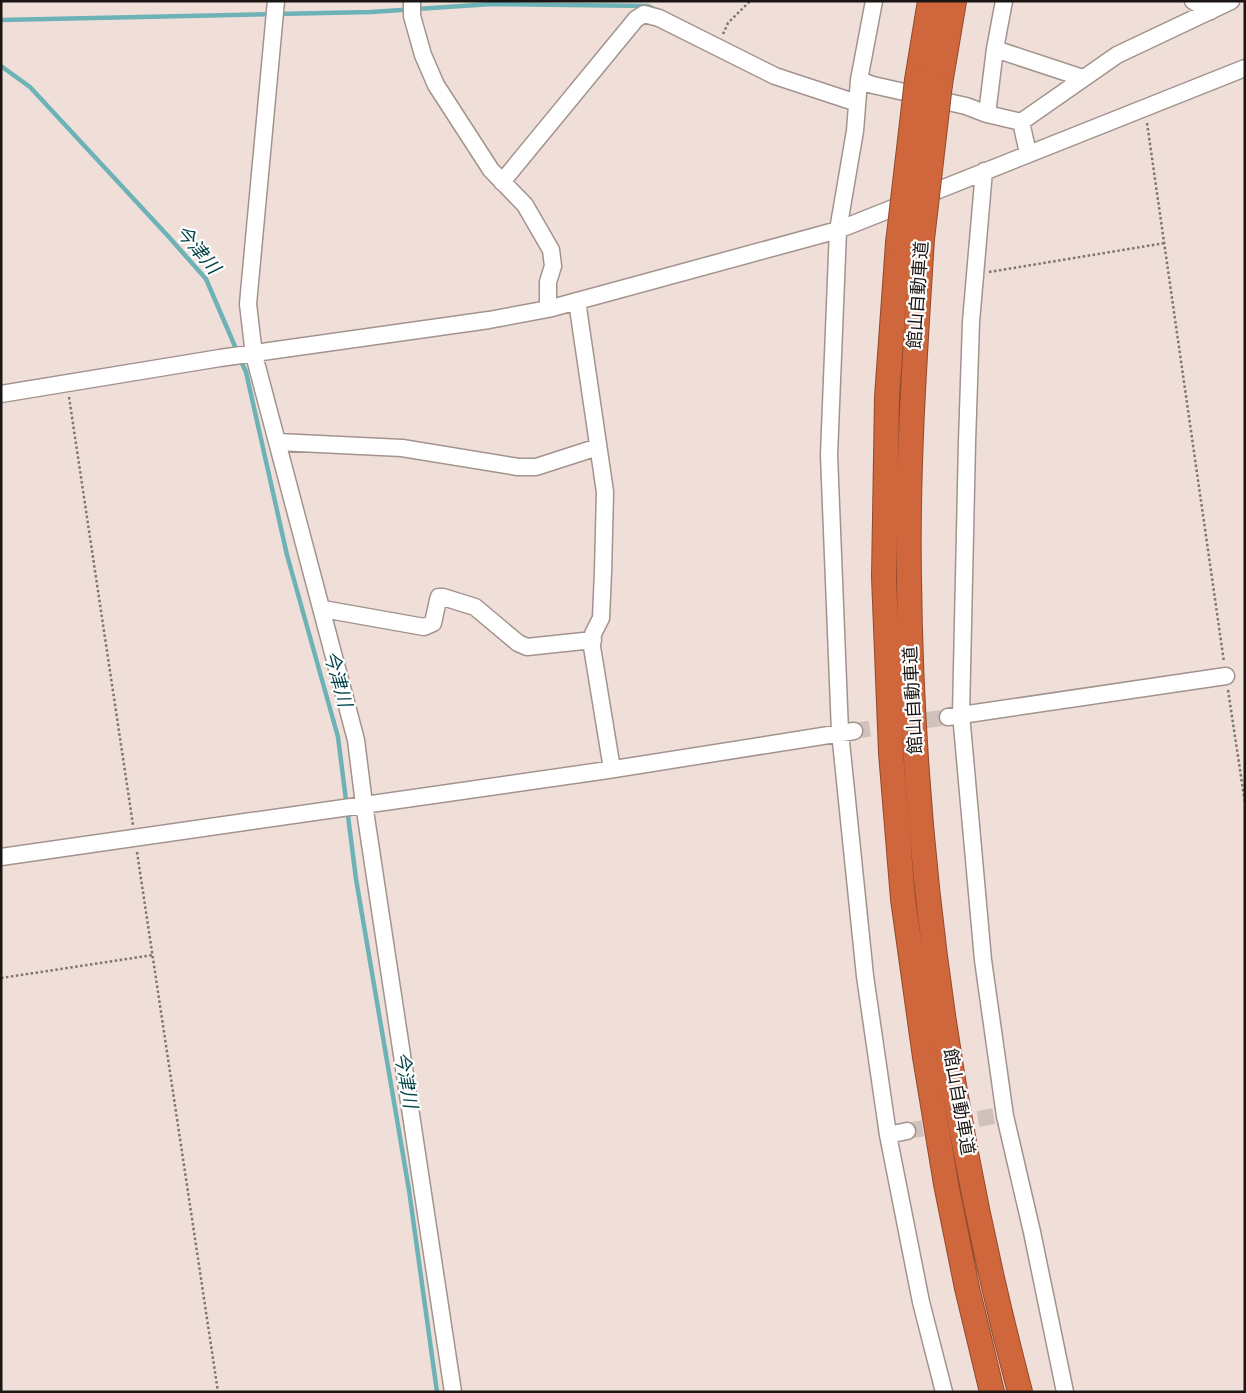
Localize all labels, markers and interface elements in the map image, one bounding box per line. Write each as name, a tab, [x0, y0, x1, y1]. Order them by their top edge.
water label: 今津川	[171, 221, 225, 279]
street label: 館山自動車道	[904, 240, 932, 349]
street label: 館山自動車道	[900, 646, 926, 755]
water label: 今津川	[320, 648, 356, 711]
street label: 館山自動車道	[940, 1047, 978, 1157]
water label: 今津川	[391, 1050, 422, 1112]

